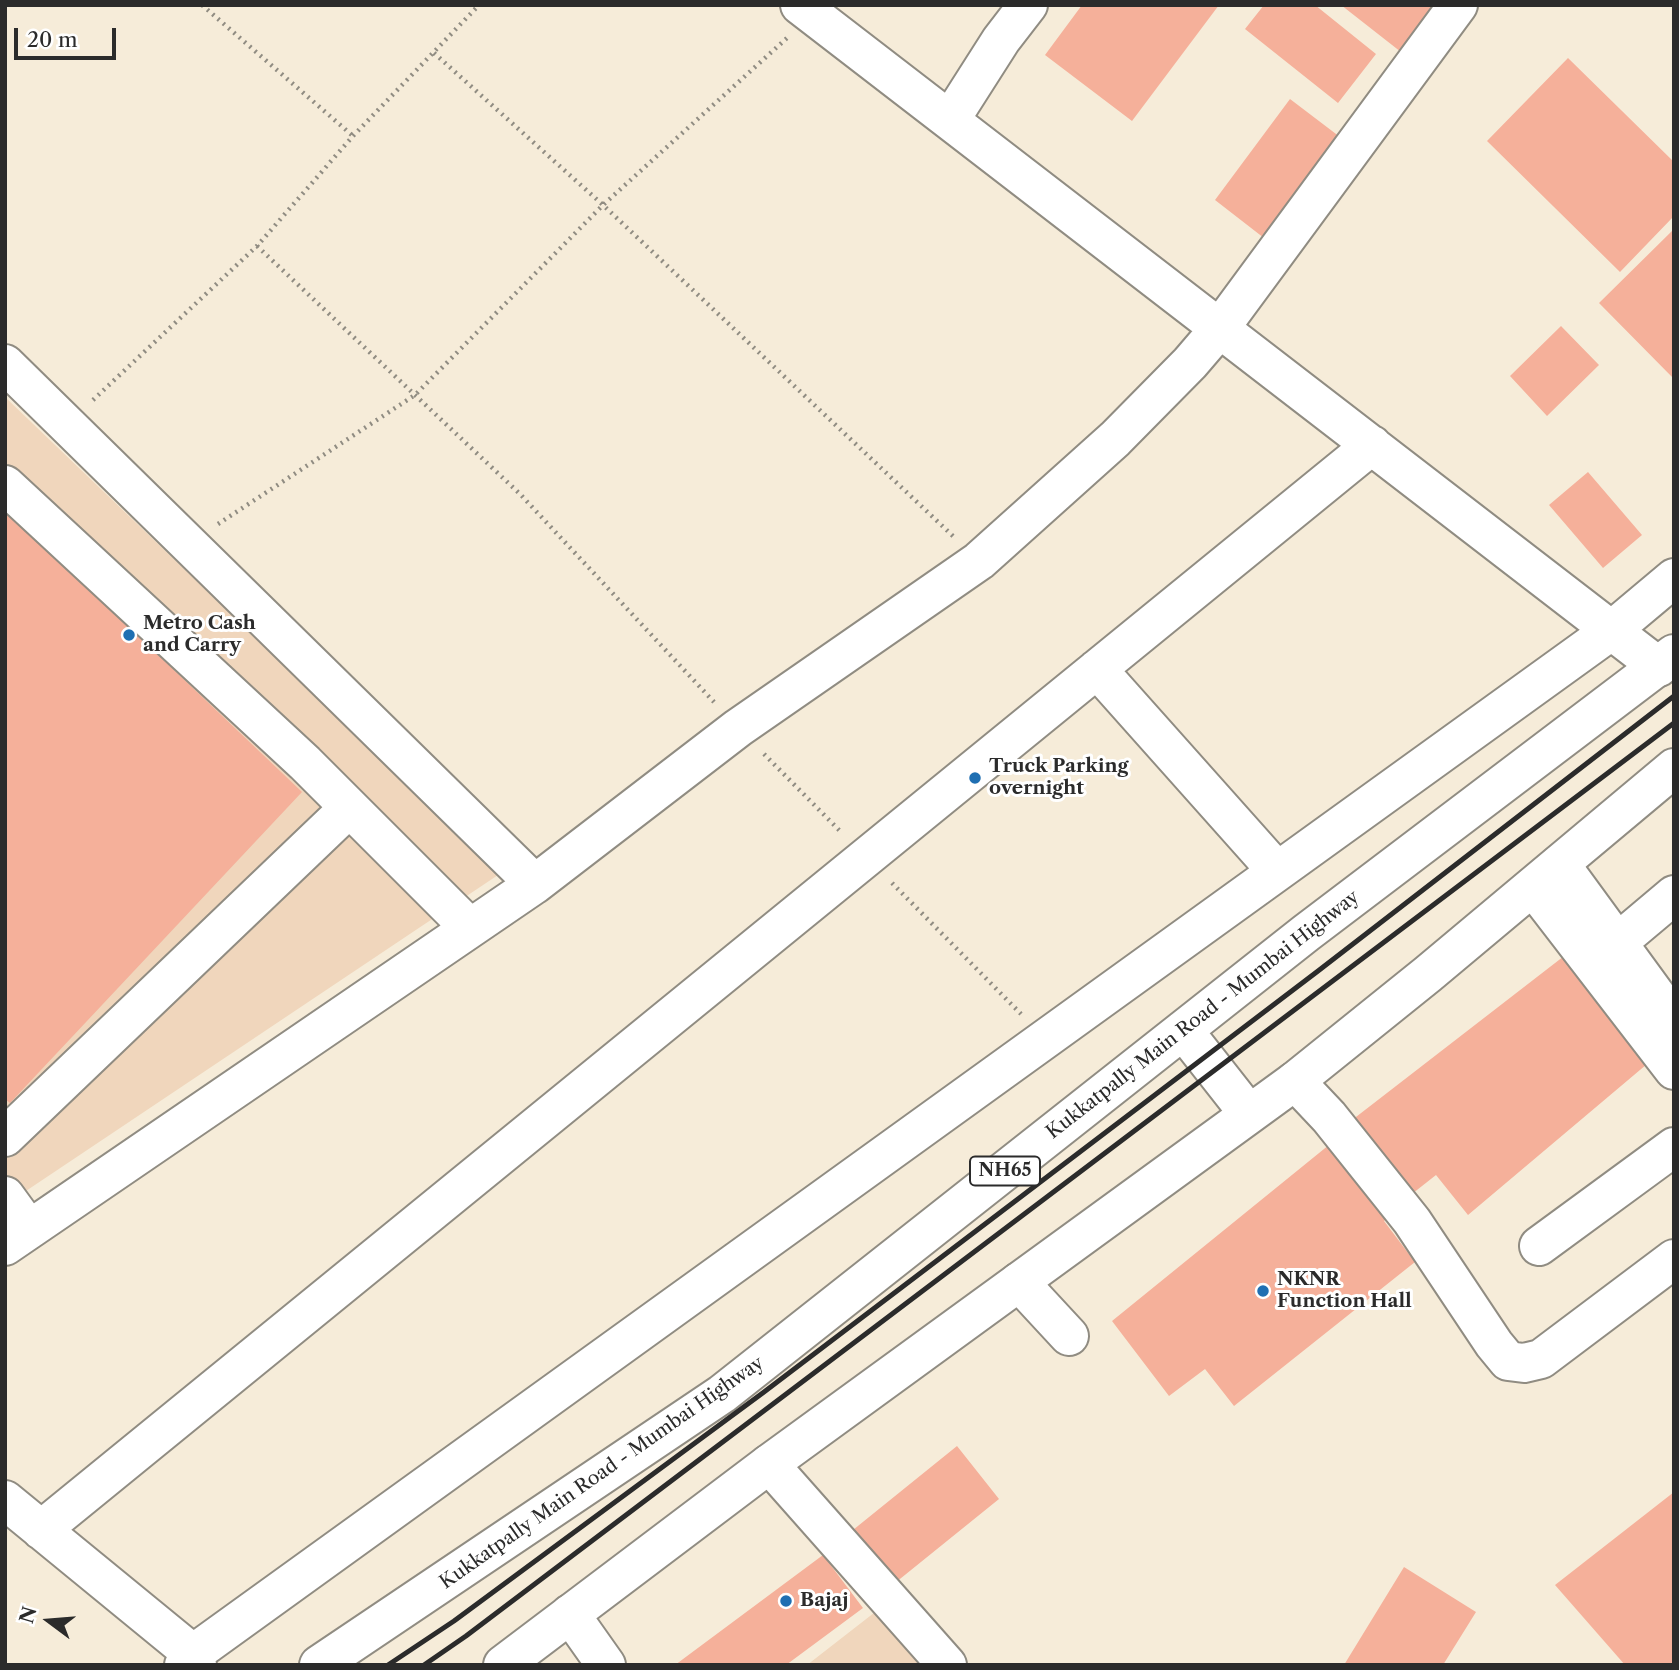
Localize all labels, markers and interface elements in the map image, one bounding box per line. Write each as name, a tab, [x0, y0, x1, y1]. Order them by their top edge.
scale bar	[18, 14, 119, 58]
text: 20 m	[27, 27, 78, 52]
place label: Metro Cash and Carry	[143, 613, 256, 657]
marker: Metro Cash and Carry	[121, 627, 137, 643]
place label: Truck Parking overnight	[989, 756, 1128, 800]
marker: Truck Parking overnight	[967, 770, 983, 786]
street label: Kukkatpally Main Road - Mumbai Highway	[1042, 886, 1364, 1144]
road number: NH65	[970, 1156, 1040, 1186]
place label: NKNR Function Hall	[1277, 1269, 1412, 1313]
marker: NKNR Function Hall	[1255, 1283, 1271, 1299]
street label: Kukkatpally Main Road - Mumbai Highway	[436, 1352, 768, 1594]
north arrow	[14, 1586, 84, 1656]
place label: Bajaj	[800, 1590, 849, 1612]
marker: Bajaj	[778, 1593, 794, 1609]
text: N	[15, 1604, 42, 1626]

